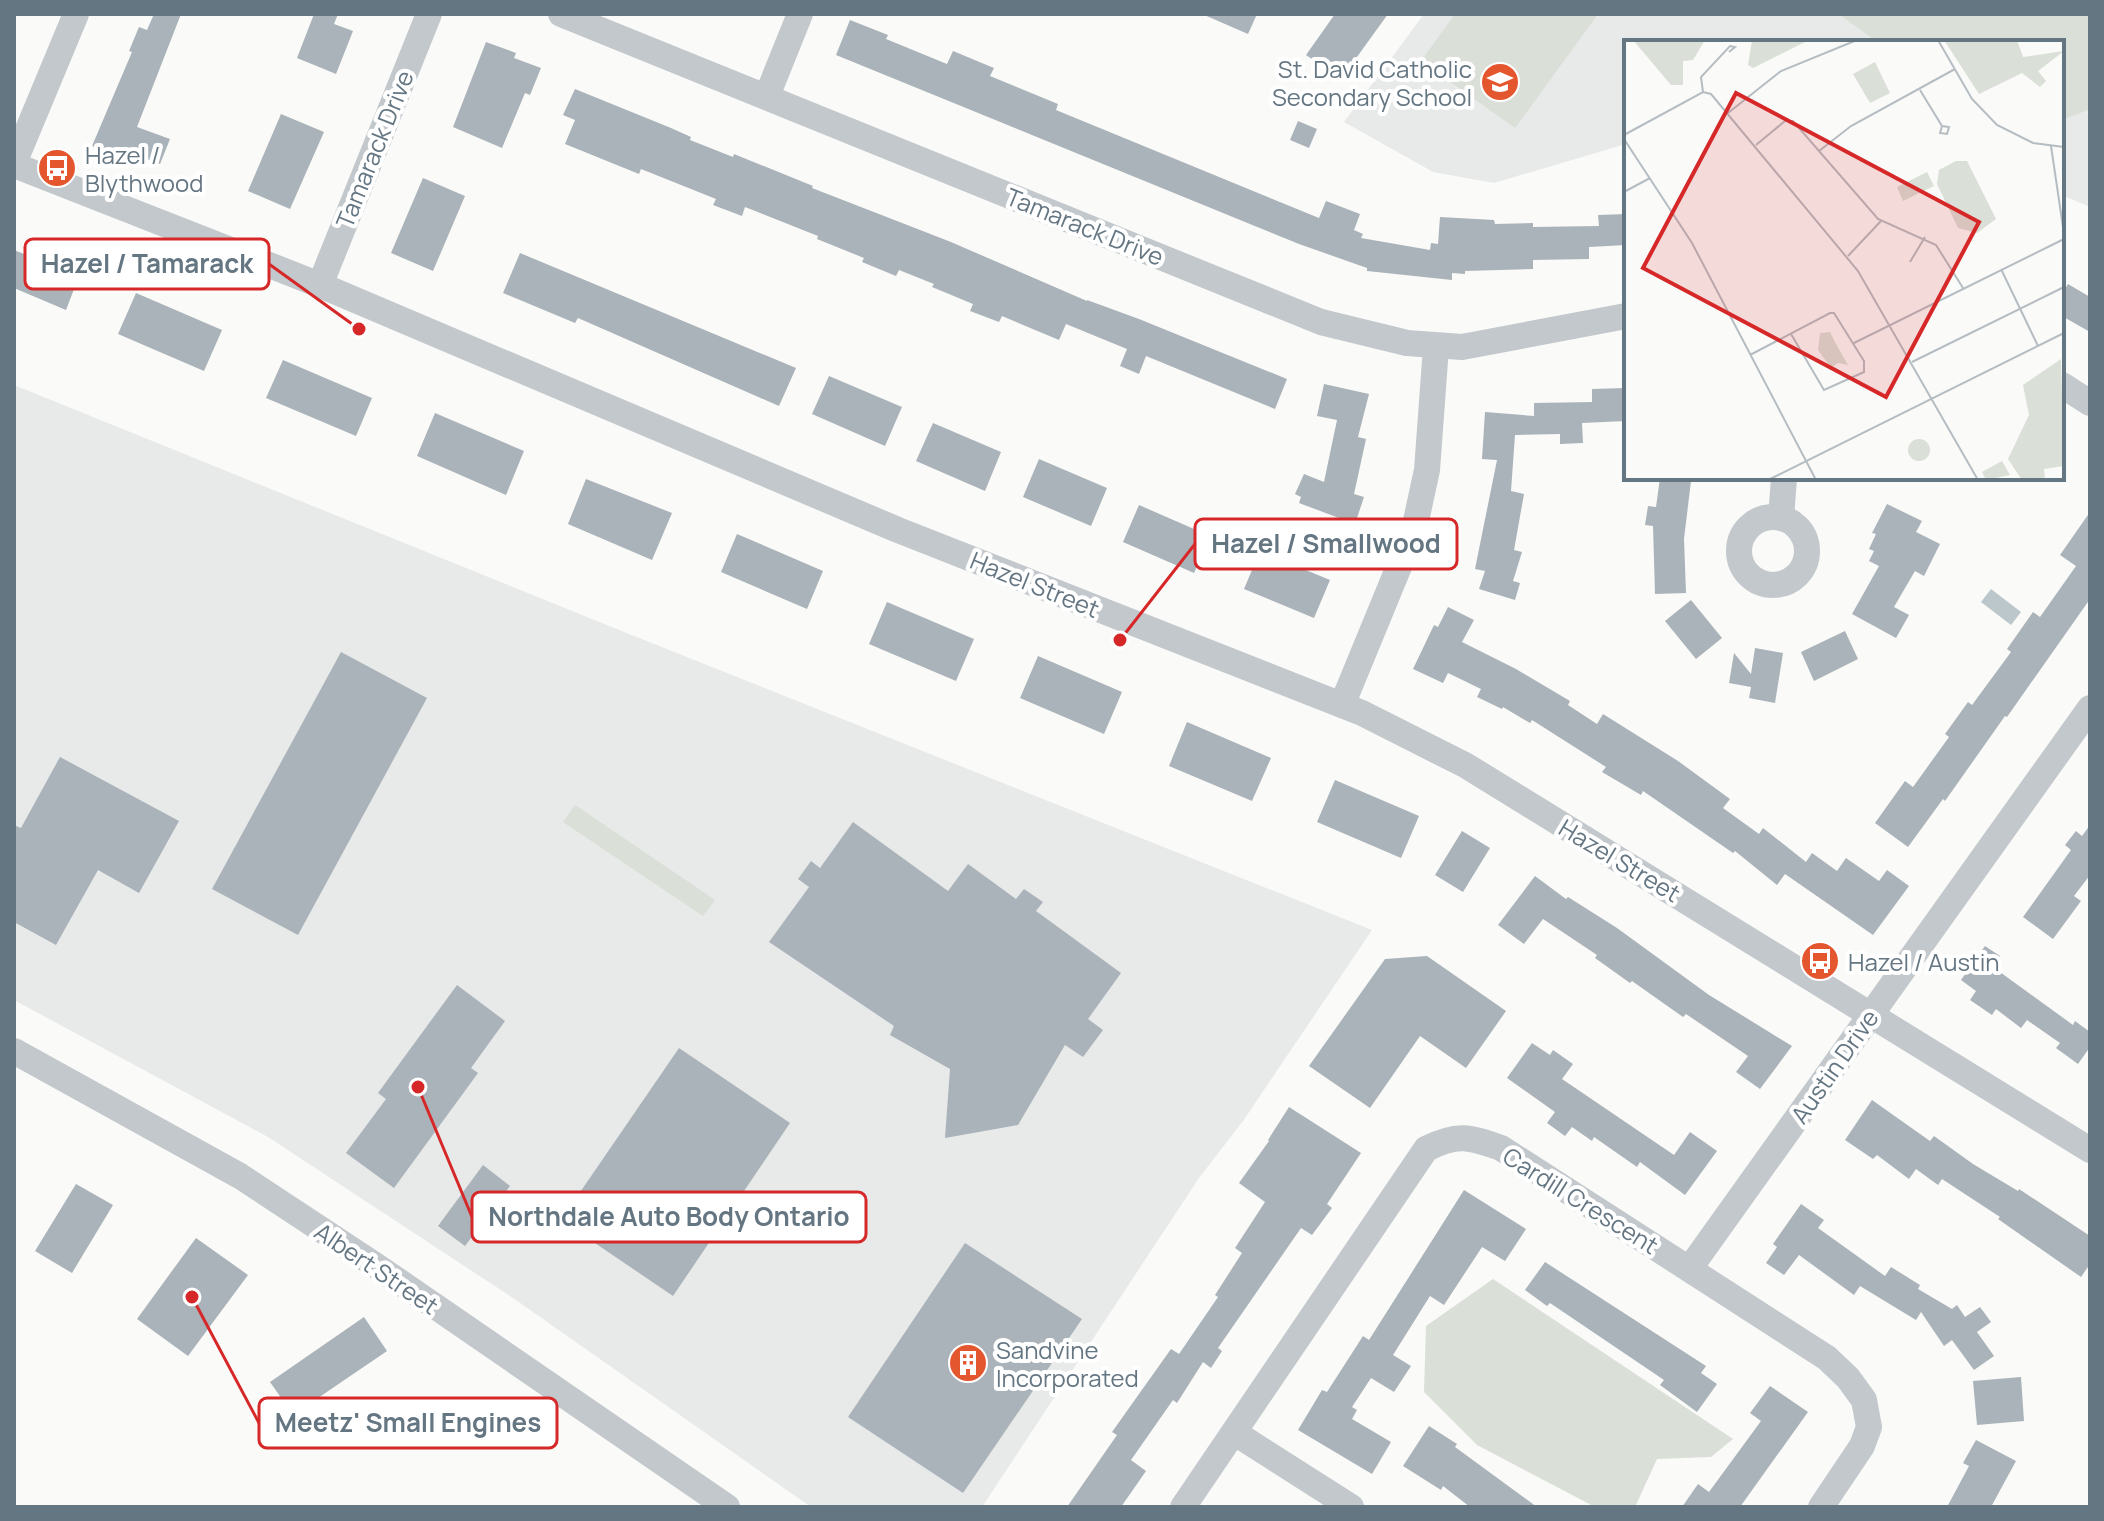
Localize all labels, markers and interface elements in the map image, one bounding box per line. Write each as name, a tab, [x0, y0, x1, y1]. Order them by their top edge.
inset map	[1624, 40, 2064, 480]
place label: St. David Catholic Secondary School	[1272, 52, 1472, 113]
school or university icon: St. David Catholic Secondary School	[1479, 61, 1521, 103]
street label: Tamarack Drive	[327, 65, 421, 233]
place label: Hazel / Blythwood	[85, 138, 203, 199]
bus stop icon: Hazel / Blythwood	[36, 147, 78, 189]
street label: Tamarack Drive	[1001, 179, 1169, 273]
callout: Hazel / Tamarack	[25, 239, 269, 289]
text: Hazel / Tamarack	[41, 245, 254, 281]
callout: Hazel / Smallwood	[1195, 519, 1457, 569]
text: Hazel / Smallwood	[1211, 525, 1441, 561]
street label: Hazel Street	[966, 543, 1104, 625]
street label: Hazel Street	[1553, 811, 1687, 909]
bus stop icon: Hazel / Austin	[1799, 940, 1841, 982]
place label: Hazel / Austin	[1848, 945, 2000, 978]
street label: Austin Drive	[1782, 1002, 1886, 1130]
street label: Cardill Crescent	[1497, 1139, 1665, 1261]
callout: Northdale Auto Body Ontario	[472, 1192, 866, 1242]
text: Northdale Auto Body Ontario	[488, 1198, 850, 1234]
street label: Albert Street	[309, 1214, 445, 1322]
place label: Sandvine Incorporated	[996, 1333, 1139, 1394]
building icon: Sandvine Incorporated	[947, 1342, 989, 1384]
callout: Meetz' Small Engines	[259, 1398, 557, 1448]
text: Meetz' Small Engines	[275, 1404, 541, 1440]

